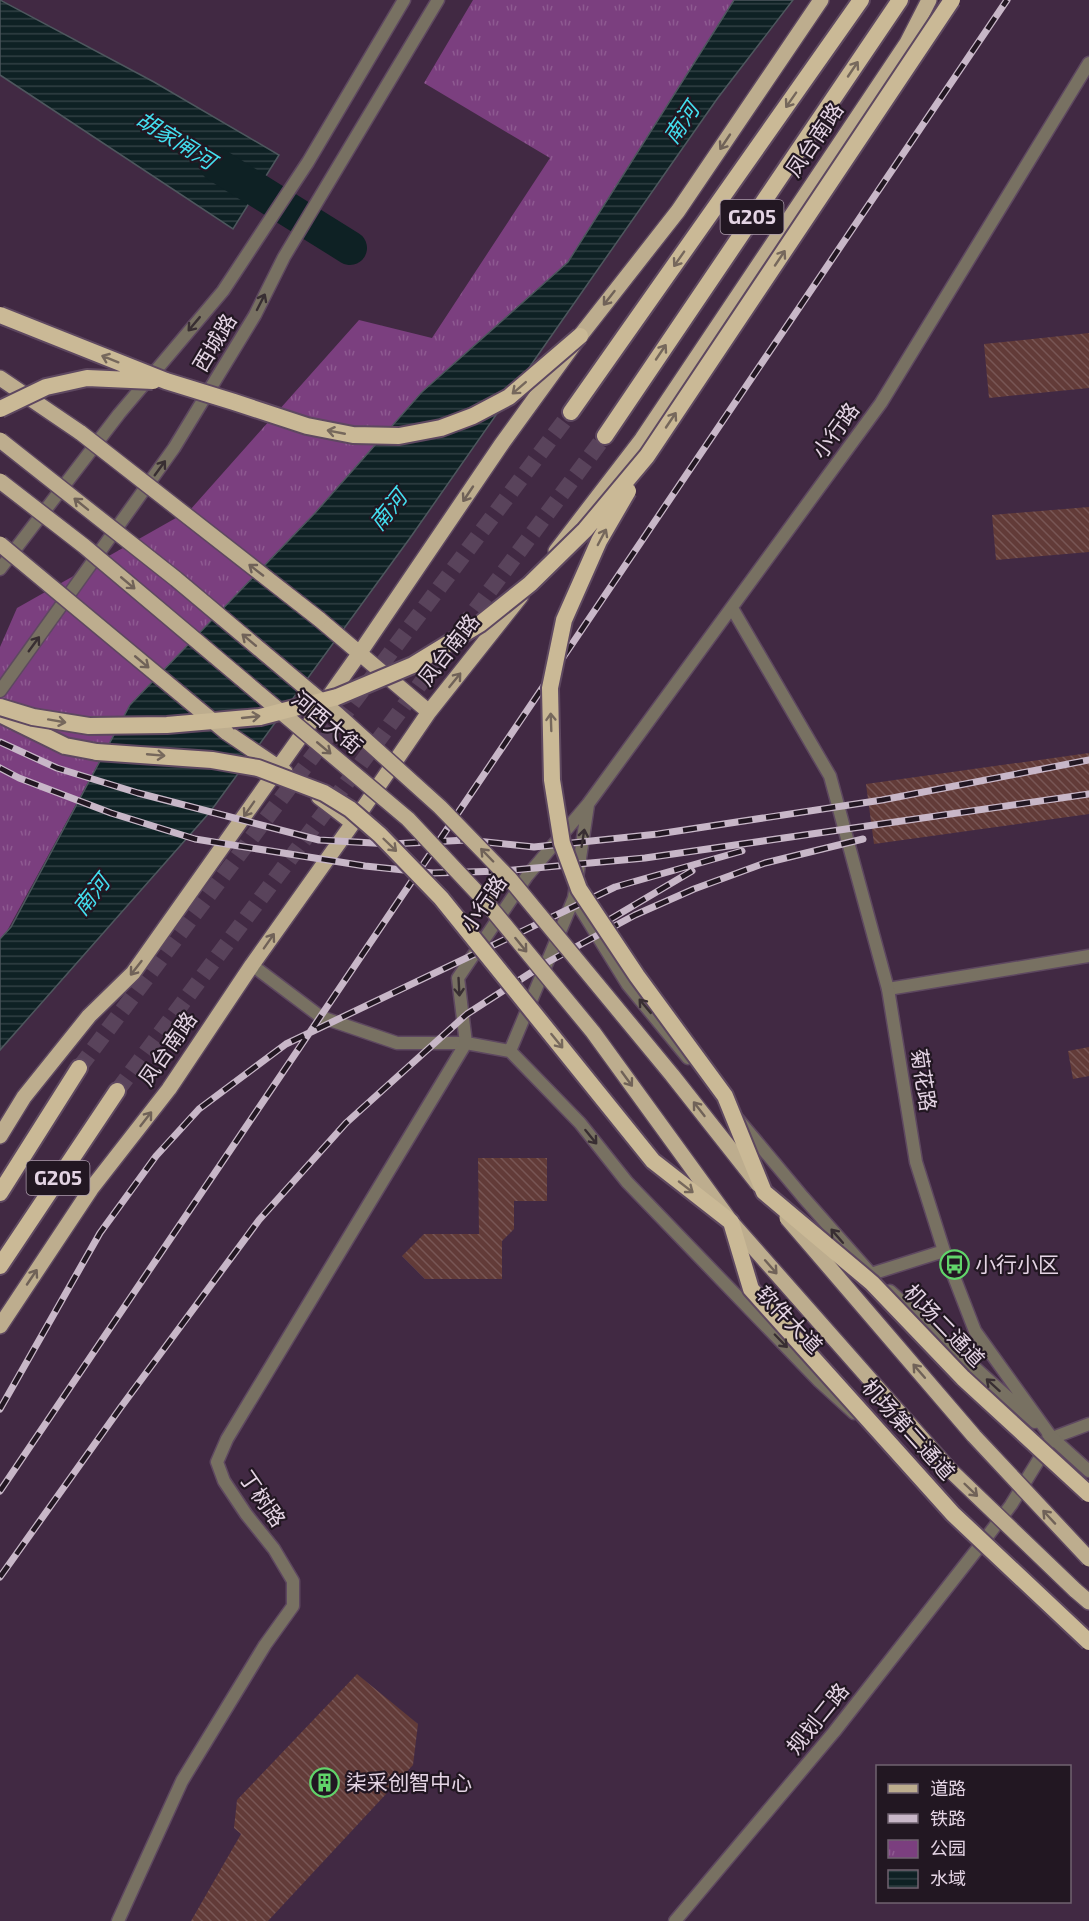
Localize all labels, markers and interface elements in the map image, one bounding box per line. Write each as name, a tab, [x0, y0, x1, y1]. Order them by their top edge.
one-way arrow	[847, 62, 859, 78]
one-way arrow	[785, 91, 797, 107]
water label: 南河	[657, 94, 705, 148]
street label: 凤台南路	[780, 97, 848, 181]
water label: 胡家闸河	[132, 105, 224, 176]
one-way arrow	[719, 133, 731, 149]
road number: G205	[720, 200, 783, 234]
one-way arrow	[774, 250, 786, 266]
one-way arrow	[673, 251, 685, 267]
one-way arrow	[603, 290, 616, 306]
one-way arrow	[256, 293, 268, 311]
street label: 西城路	[187, 309, 241, 376]
one-way arrow	[188, 316, 201, 332]
one-way arrow	[655, 345, 667, 361]
one-way arrow	[102, 353, 120, 364]
one-way arrow	[512, 381, 527, 395]
street label: 小行路	[806, 397, 863, 463]
one-way arrow	[665, 411, 678, 428]
one-way arrow	[326, 426, 346, 437]
one-way arrow	[154, 460, 166, 476]
water label: 南河	[363, 481, 414, 535]
one-way arrow	[461, 485, 474, 502]
one-way arrow	[74, 497, 90, 510]
one-way arrow	[597, 528, 608, 546]
one-way arrow	[248, 564, 264, 577]
one-way arrow	[120, 576, 135, 590]
street label: 凤台南路	[412, 608, 484, 690]
one-way arrow	[242, 633, 257, 647]
one-way arrow	[28, 636, 40, 652]
one-way arrow	[134, 655, 150, 668]
one-way arrow	[448, 672, 461, 688]
street label: 河西大街	[288, 685, 368, 758]
one-way arrow	[240, 711, 260, 722]
one-way arrow	[545, 712, 556, 732]
one-way arrow	[46, 715, 66, 726]
one-way arrow	[316, 741, 331, 755]
one-way arrow	[145, 750, 165, 761]
one-way arrow	[243, 800, 255, 817]
one-way arrow	[577, 828, 588, 848]
one-way arrow	[382, 838, 397, 852]
one-way arrow	[480, 847, 494, 862]
water label: 南河	[66, 866, 116, 920]
street label: 小行路	[455, 870, 511, 936]
one-way arrow	[263, 934, 275, 950]
one-way arrow	[514, 937, 527, 953]
one-way arrow	[130, 960, 143, 976]
one-way arrow	[454, 977, 465, 996]
one-way arrow	[638, 998, 651, 1014]
street label: 凤台南路	[132, 1007, 201, 1090]
one-way arrow	[551, 1033, 564, 1049]
street label: 菊花路	[907, 1047, 942, 1113]
one-way arrow	[621, 1071, 633, 1087]
one-way arrow	[693, 1102, 706, 1118]
one-way arrow	[139, 1111, 152, 1127]
one-way arrow	[585, 1129, 598, 1145]
road number: G205	[26, 1161, 90, 1195]
one-way arrow	[677, 1180, 693, 1193]
one-way arrow	[830, 1229, 844, 1244]
bus stop icon: 小行小区	[938, 1249, 970, 1281]
place label: 小行小区	[975, 1251, 1059, 1276]
one-way arrow	[764, 1259, 778, 1274]
one-way arrow	[26, 1269, 38, 1286]
street label: 机场二通道	[900, 1279, 991, 1371]
street label: 软件大道	[752, 1280, 828, 1358]
one-way arrow	[774, 1334, 788, 1349]
one-way arrow	[912, 1364, 926, 1379]
street label: 机场第二通道	[858, 1374, 961, 1484]
one-way arrow	[986, 1378, 1001, 1392]
street label: 丁树路	[235, 1465, 292, 1531]
one-way arrow	[964, 1483, 979, 1498]
one-way arrow	[1042, 1509, 1056, 1524]
street label: 规划二路	[781, 1678, 853, 1759]
legend	[876, 1765, 1071, 1903]
building icon: 柒采创智中心	[309, 1767, 341, 1799]
place label: 柒采创智中心	[346, 1769, 472, 1794]
text: 道路	[930, 1777, 966, 1799]
text: 铁路	[930, 1807, 966, 1829]
text: 公园	[930, 1837, 966, 1859]
text: 水域	[930, 1867, 966, 1889]

